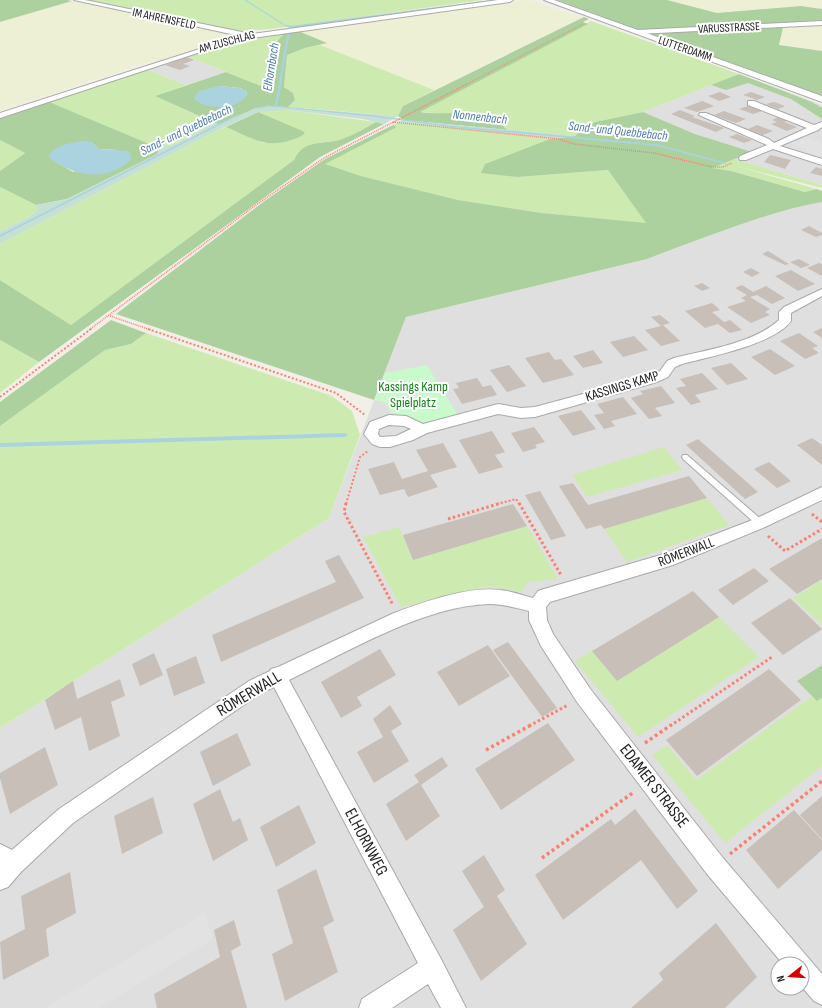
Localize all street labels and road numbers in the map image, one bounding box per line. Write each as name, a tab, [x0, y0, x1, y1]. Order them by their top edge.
street label: IM AHRENSFELD	[131, 5, 197, 33]
street label: VARUSSTRASSE	[698, 19, 760, 37]
street label: AM ZUSCHLAG	[196, 27, 257, 57]
street label: LUTTERDAMM	[656, 33, 714, 65]
street label: KASSINGS KAMP	[583, 367, 661, 405]
street label: RÖMERWALL	[655, 534, 717, 570]
street label: RÖMERWALL	[213, 667, 285, 721]
street label: EDAMER STRASSE	[615, 740, 693, 832]
street label: ELHORNWEG	[340, 805, 392, 879]

